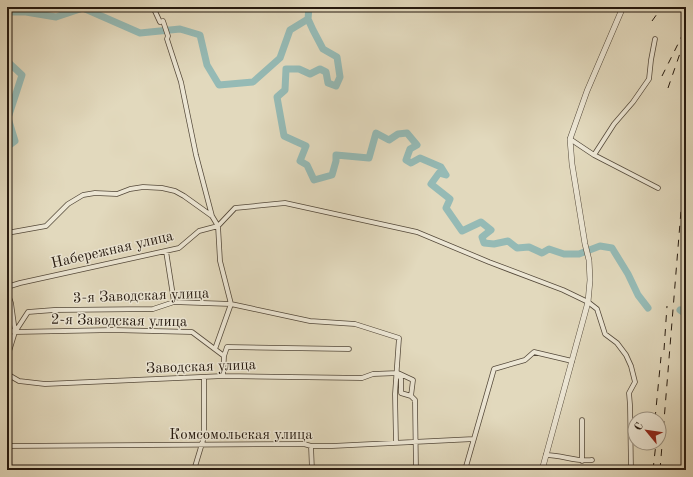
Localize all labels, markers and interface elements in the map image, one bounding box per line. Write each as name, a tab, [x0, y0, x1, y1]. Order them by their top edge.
street label: Набережная улица	[50, 229, 176, 272]
street label: 3-я Заводская улица	[73, 287, 210, 306]
street label: 2-я Заводская улица	[51, 313, 188, 330]
street label: Заводская улица	[146, 358, 257, 377]
north arrow	[627, 411, 667, 451]
text: С	[633, 421, 646, 433]
street label: Комсомольская улица	[169, 428, 313, 443]

